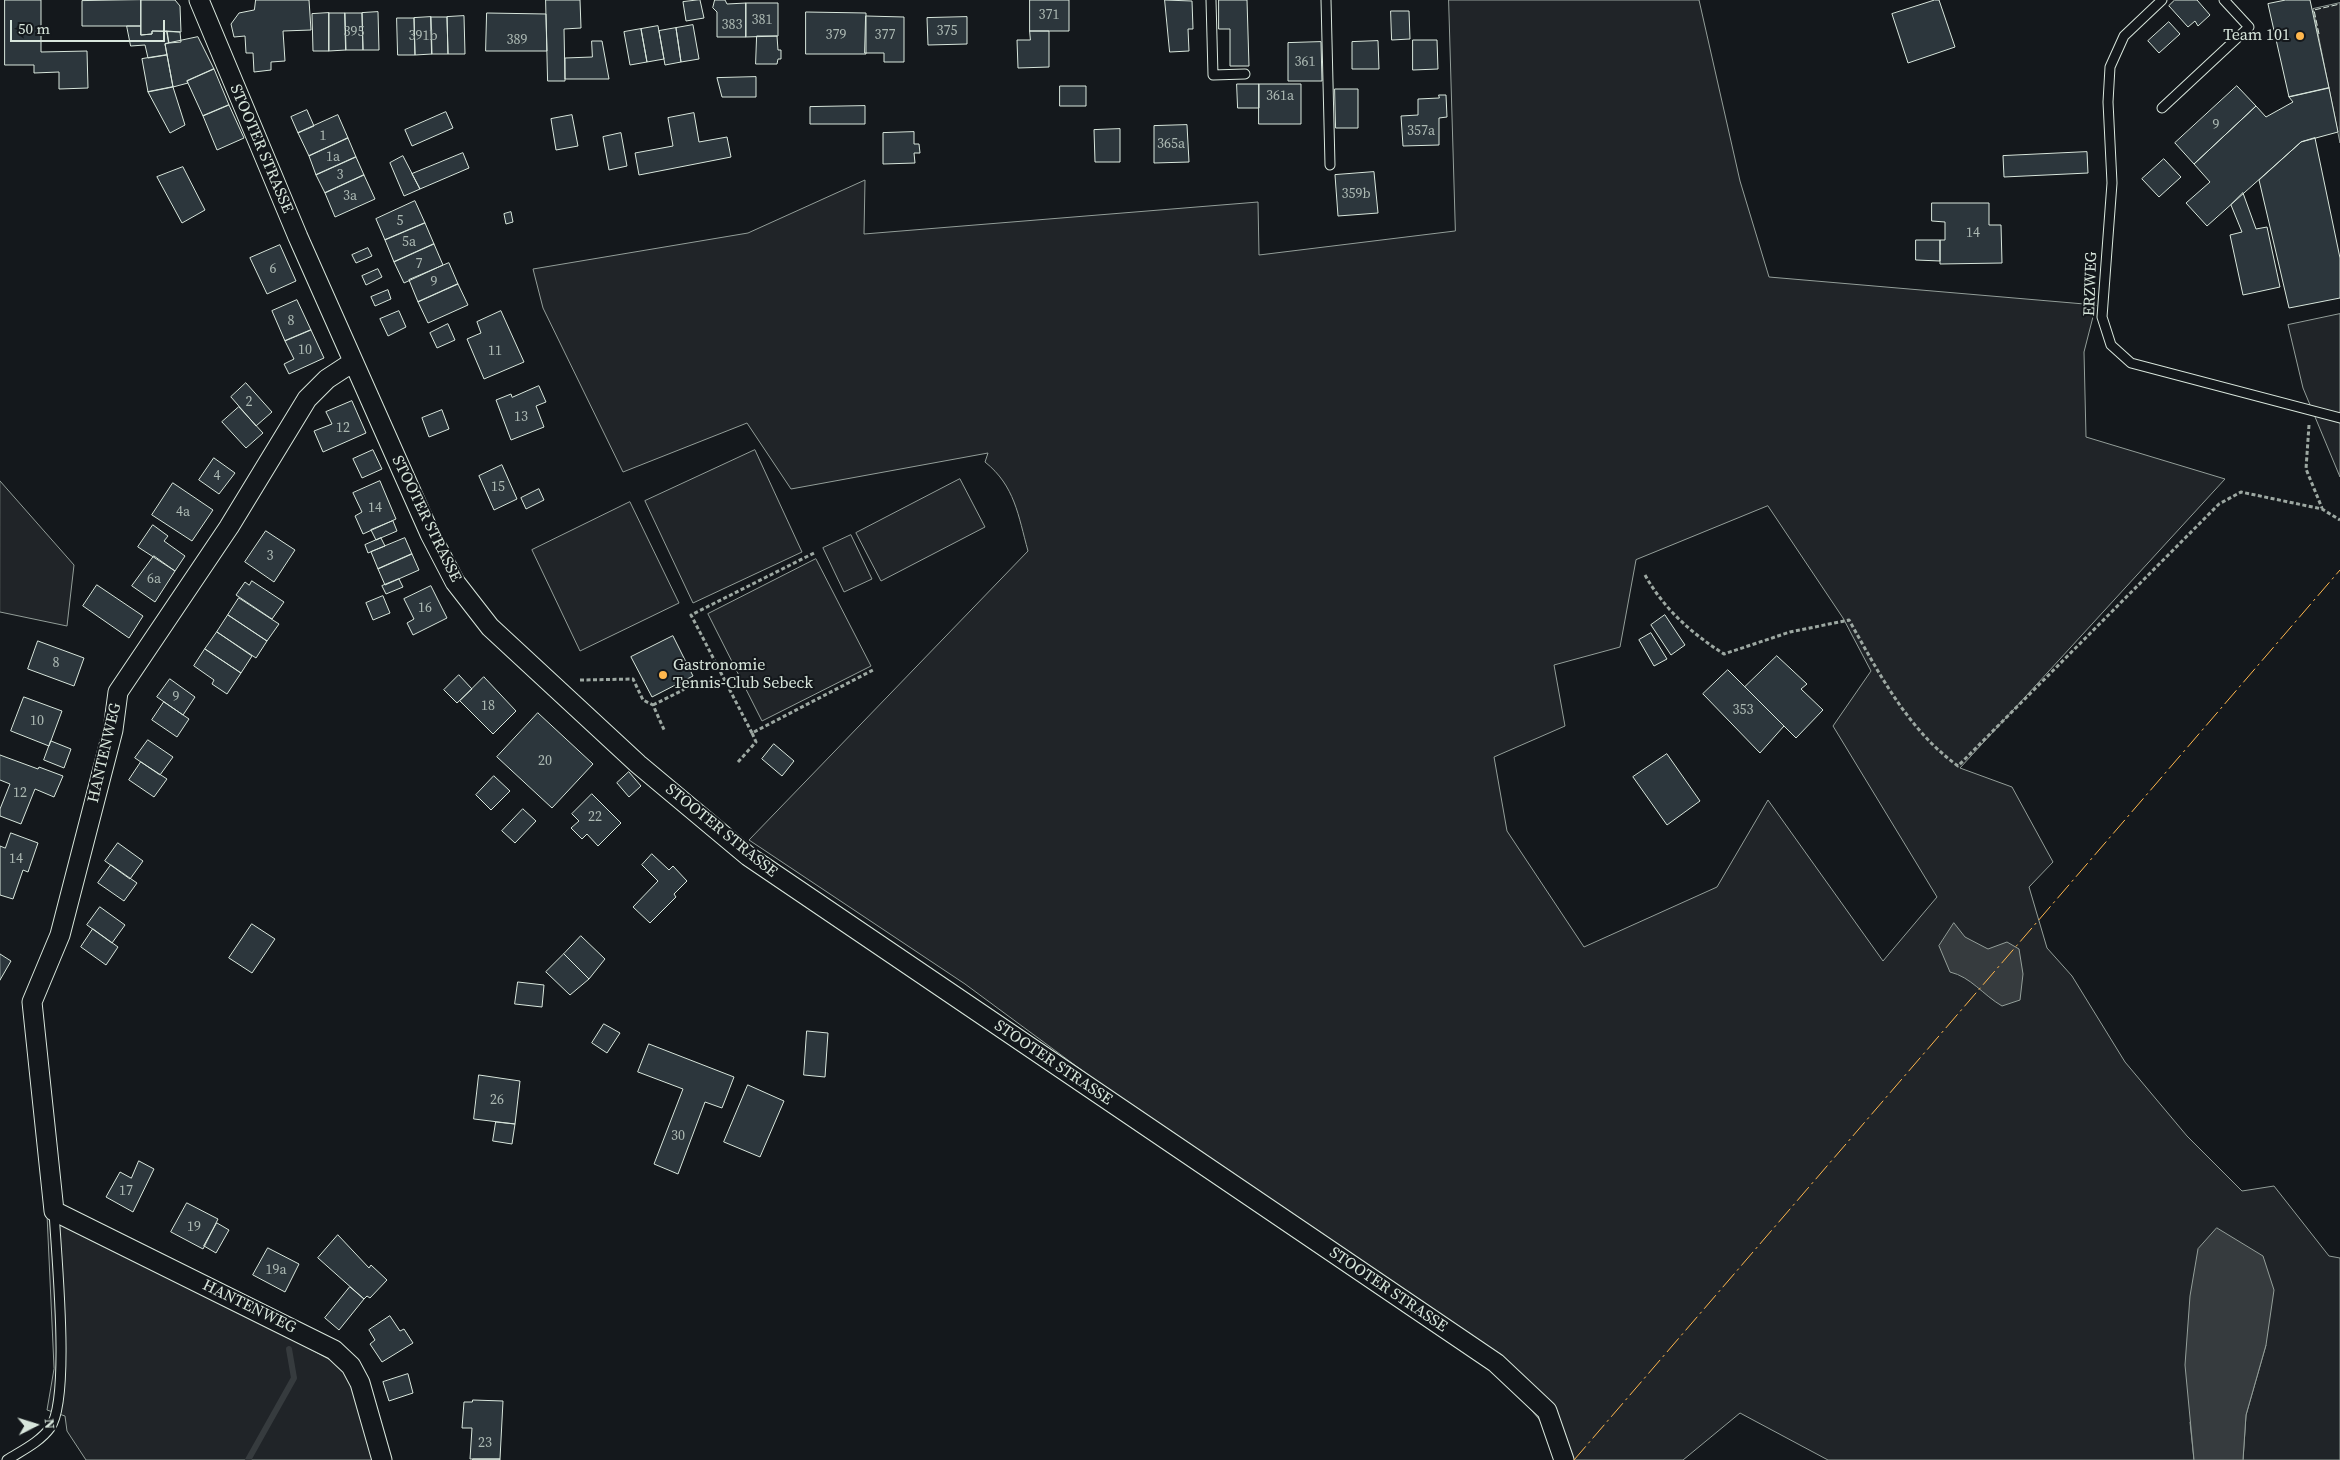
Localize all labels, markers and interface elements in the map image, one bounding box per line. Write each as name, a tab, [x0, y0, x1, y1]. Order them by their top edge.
house number: 371	[1039, 7, 1059, 23]
scale bar	[12, 10, 168, 42]
house number: 381	[752, 12, 772, 28]
house number: 383	[722, 17, 742, 33]
text: 50 m	[18, 18, 50, 39]
house number: 375	[937, 23, 957, 39]
house number: 395	[344, 24, 364, 40]
place label: Team 101	[2223, 26, 2290, 46]
house number: 379	[826, 27, 846, 43]
house number: 377	[875, 27, 895, 43]
house number: 391b	[408, 28, 438, 44]
marker: Team 101	[2294, 30, 2306, 42]
house number: 389	[507, 32, 527, 48]
house number: 361	[1295, 54, 1315, 70]
street label: STOOTER STRASSE	[225, 82, 297, 216]
house number: 361a	[1266, 88, 1294, 104]
house number: 9	[2213, 117, 2219, 133]
house number: 357a	[1407, 123, 1435, 139]
house number: 1	[320, 128, 326, 144]
house number: 365a	[1157, 136, 1185, 152]
house number: 1a	[326, 149, 340, 165]
house number: 3	[337, 167, 343, 183]
house number: 359b	[1341, 186, 1371, 202]
house number: 3a	[343, 188, 357, 204]
house number: 5	[397, 213, 403, 229]
house number: 14	[1966, 225, 1980, 241]
house number: 5a	[402, 234, 416, 250]
street label: ERZWEG	[2080, 251, 2102, 317]
house number: 7	[416, 256, 422, 272]
house number: 6	[270, 261, 276, 277]
house number: 9	[431, 274, 437, 290]
house number: 8	[288, 313, 294, 329]
house number: 10	[298, 342, 312, 358]
house number: 11	[488, 343, 502, 359]
house number: 2	[246, 394, 252, 410]
house number: 13	[514, 409, 528, 425]
house number: 12	[336, 420, 350, 436]
street label: STOOTER STRASSE	[387, 453, 465, 585]
house number: 4	[214, 468, 220, 484]
house number: 15	[491, 479, 505, 495]
house number: 14	[368, 500, 382, 516]
house number: 4a	[176, 504, 190, 520]
house number: 3	[267, 548, 273, 564]
house number: 6a	[147, 571, 161, 587]
house number: 16	[418, 600, 432, 616]
house number: 8	[53, 655, 59, 671]
place label: Gastronomie Tennis-Club Sebeck	[673, 656, 813, 694]
marker: Gastronomie Tennis-Club Sebeck	[657, 669, 669, 681]
house number: 9	[173, 689, 179, 705]
house number: 18	[481, 698, 495, 714]
street label: HANTENWEG	[84, 701, 126, 805]
house number: 353	[1733, 702, 1753, 718]
house number: 10	[30, 713, 44, 729]
house number: 20	[538, 753, 552, 769]
street label: STOOTER STRASSE	[661, 780, 781, 882]
house number: 12	[13, 785, 27, 801]
house number: 22	[588, 809, 602, 825]
house number: 14	[9, 851, 23, 867]
street label: STOOTER STRASSE	[990, 1016, 1116, 1110]
house number: 26	[490, 1092, 504, 1108]
house number: 30	[671, 1128, 685, 1144]
house number: 17	[119, 1183, 133, 1199]
house number: 19	[187, 1219, 201, 1235]
street label: STOOTER STRASSE	[1325, 1243, 1451, 1337]
house number: 19a	[265, 1262, 287, 1278]
street label: HANTENWEG	[199, 1276, 299, 1338]
north arrow	[10, 1400, 60, 1450]
text: N	[40, 1418, 60, 1430]
house number: 23	[478, 1435, 492, 1451]

